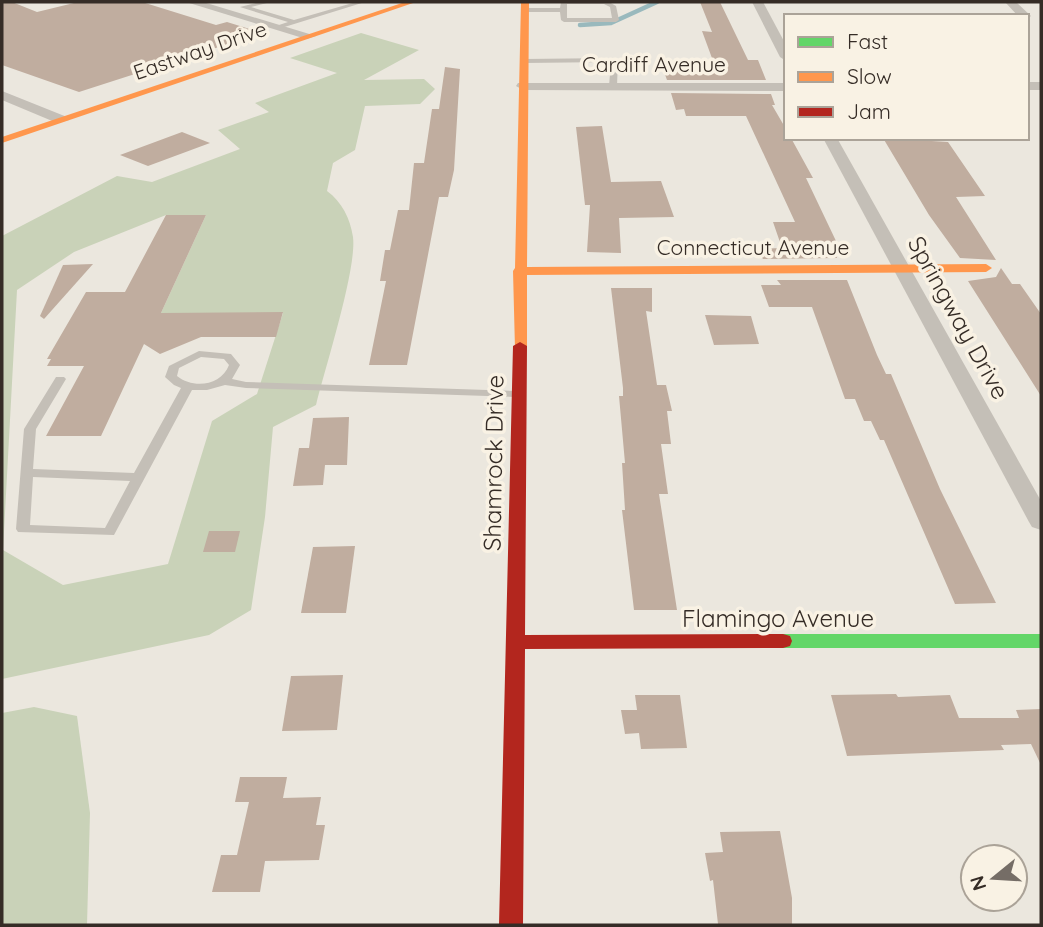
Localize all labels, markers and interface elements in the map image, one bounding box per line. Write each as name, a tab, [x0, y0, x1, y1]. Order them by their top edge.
legend	[784, 14, 1029, 140]
street label: Eastway Drive	[130, 15, 270, 85]
text: Fast	[847, 28, 888, 54]
street label: Cardiff Avenue	[582, 51, 726, 77]
text: Slow	[847, 63, 892, 89]
text: Jam	[847, 98, 891, 124]
street label: Springway Drive	[902, 231, 1016, 404]
street label: Connecticut Avenue	[657, 234, 849, 260]
street label: Shamrock Drive	[476, 375, 510, 551]
street label: Flamingo Avenue	[682, 603, 874, 633]
north arrow	[959, 843, 1029, 913]
text: N	[964, 873, 991, 894]

